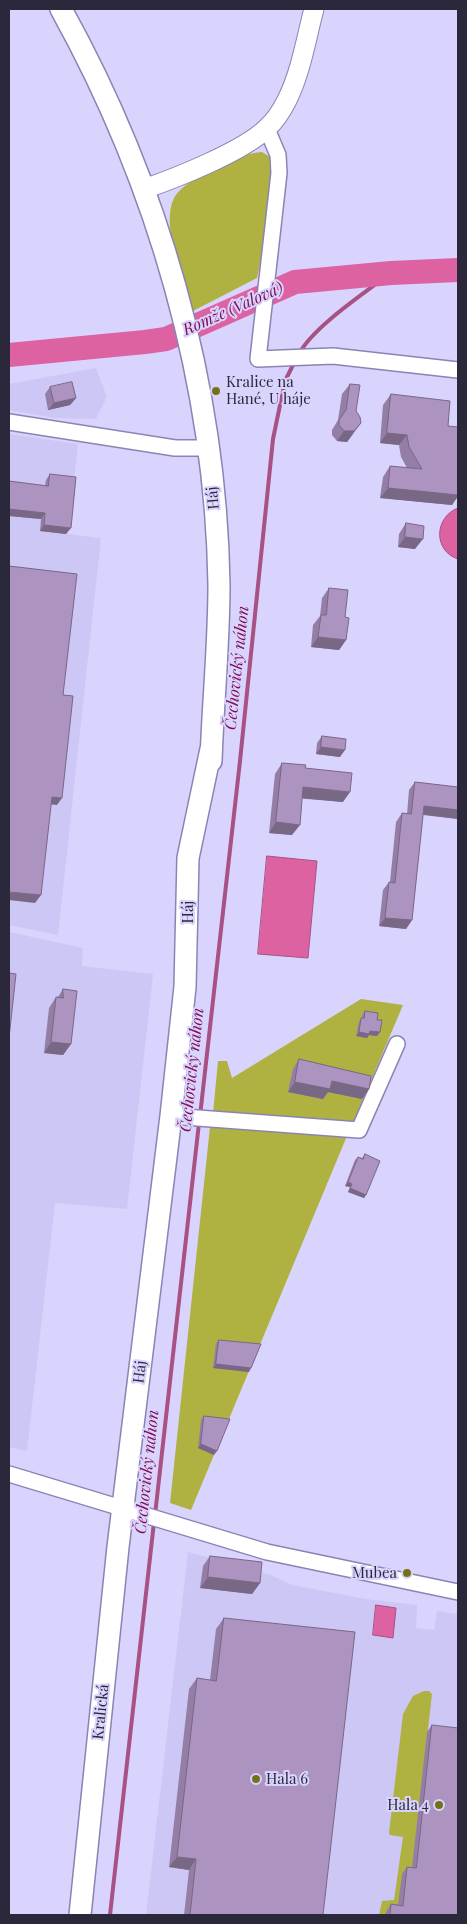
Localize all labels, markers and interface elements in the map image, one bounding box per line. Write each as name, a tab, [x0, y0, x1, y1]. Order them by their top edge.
water label: Romže (Valová)	[180, 278, 286, 340]
place label: Kralice na Hané, U háje	[226, 373, 311, 408]
marker: Kralice na Hané, U háje	[210, 385, 222, 397]
street label: Háj	[203, 486, 223, 510]
water label: Čechovický náhon	[221, 605, 253, 731]
street label: Háj	[179, 901, 197, 923]
water label: Čechovický náhon	[176, 1007, 208, 1133]
street label: Háj	[130, 1360, 150, 1384]
water label: Čechovický náhon	[131, 1409, 163, 1535]
place label: Mubea	[352, 1564, 397, 1582]
marker: Mubea	[401, 1567, 413, 1579]
street label: Kralická	[89, 1683, 113, 1741]
place label: Hala 6	[266, 1770, 308, 1788]
marker: Hala 6	[250, 1773, 262, 1785]
place label: Hala 4	[387, 1796, 429, 1814]
marker: Hala 4	[433, 1799, 445, 1811]

